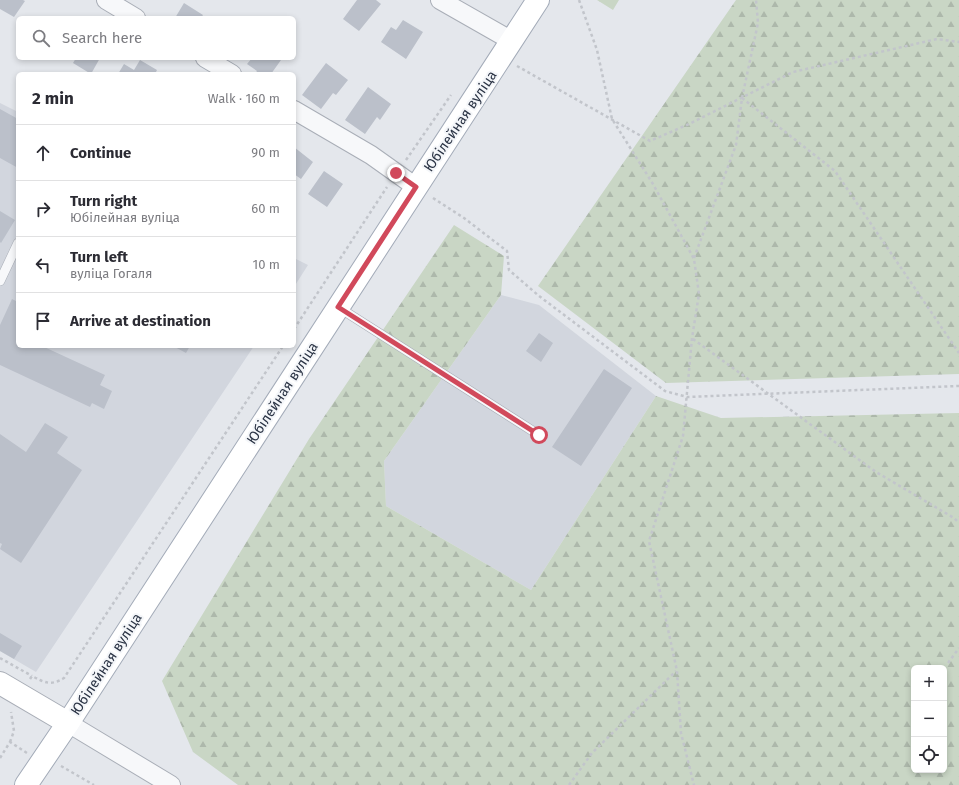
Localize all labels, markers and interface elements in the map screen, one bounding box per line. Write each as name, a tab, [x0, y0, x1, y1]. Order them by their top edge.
search box	[16, 16, 296, 60]
icon: search	[30, 27, 52, 49]
text: Search here	[62, 29, 142, 47]
street label: Юбілейная вуліца	[420, 67, 501, 175]
text: 2 min	[32, 88, 74, 109]
text: Walk · 160 m	[208, 91, 280, 106]
icon: ahead	[32, 142, 54, 164]
text: Continue	[70, 144, 131, 162]
text: 90 m	[251, 145, 280, 160]
route end	[387, 164, 405, 182]
text: Turn right	[70, 192, 137, 210]
icon: right	[32, 198, 54, 220]
text: 60 m	[251, 201, 280, 216]
text: Юбілейная вуліца	[70, 210, 180, 225]
text: Turn left	[70, 248, 128, 266]
icon: left	[32, 254, 54, 276]
text: 10 m	[253, 257, 280, 272]
text: вуліца Гогаля	[70, 266, 152, 281]
icon: arrive	[32, 310, 54, 332]
text: Arrive at destination	[70, 312, 211, 330]
street label: Юбілейная вуліца	[243, 339, 322, 448]
route start	[530, 426, 548, 444]
street label: Юбілейная вуліца	[67, 610, 146, 719]
map controls	[911, 665, 947, 773]
button: +	[911, 665, 947, 701]
button: −	[911, 701, 947, 737]
button: locate	[911, 737, 947, 773]

